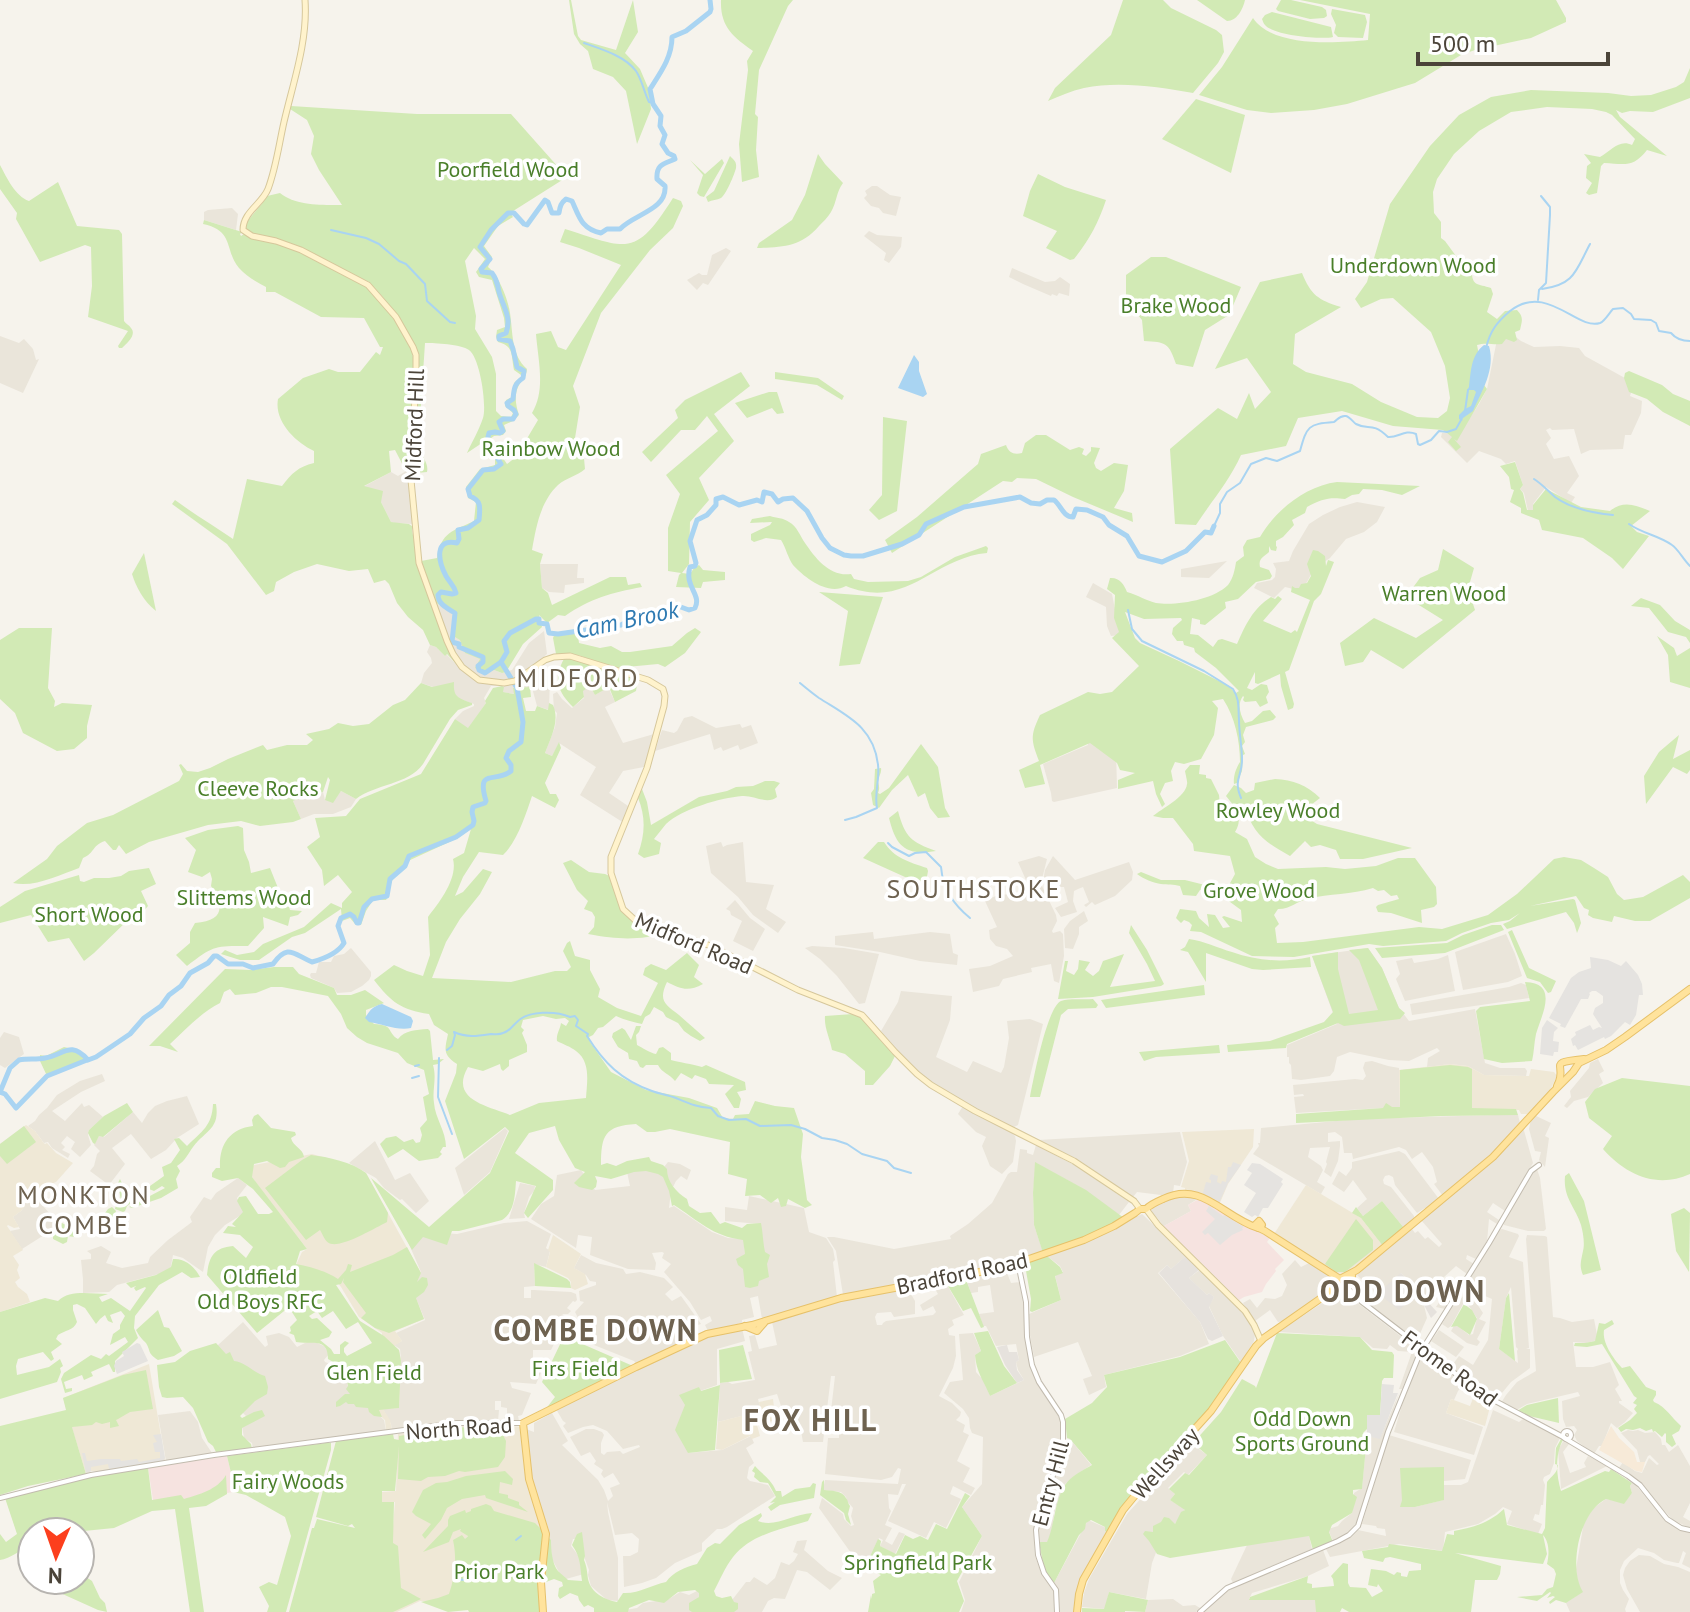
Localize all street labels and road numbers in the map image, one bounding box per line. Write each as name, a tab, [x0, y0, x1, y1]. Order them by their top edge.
street label: Midford Hill	[398, 368, 430, 482]
street label: Midford Road	[631, 906, 757, 980]
street label: Bradford Road	[894, 1245, 1030, 1301]
street label: Frome Road	[1396, 1324, 1504, 1412]
street label: North Road	[405, 1410, 513, 1446]
street label: Wellsway	[1125, 1420, 1205, 1505]
street label: Entry Hill	[1025, 1437, 1075, 1529]

